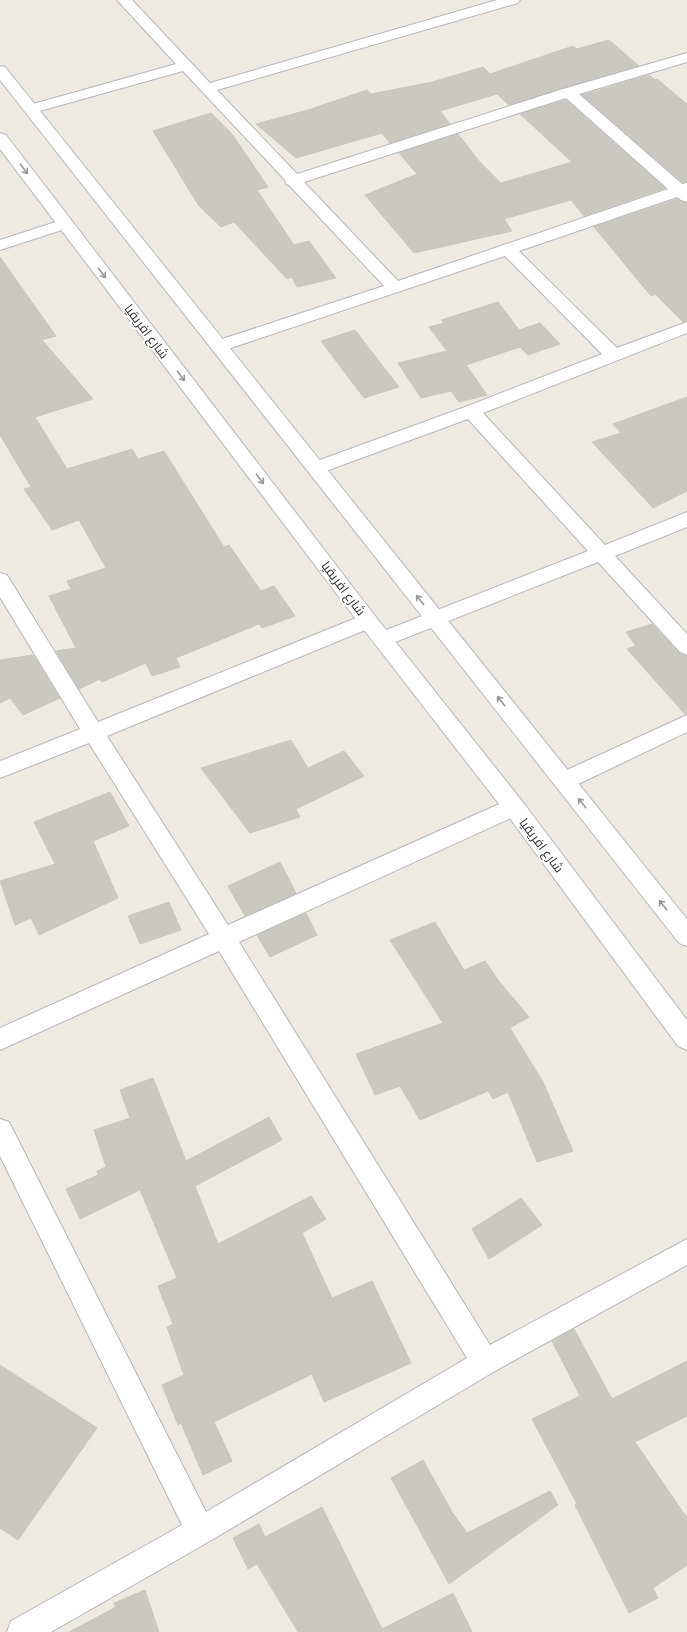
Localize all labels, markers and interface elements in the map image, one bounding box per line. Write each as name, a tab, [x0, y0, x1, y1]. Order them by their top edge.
one-way arrow	[19, 164, 28, 175]
one-way arrow	[98, 267, 107, 278]
street label: شارع افريقيا	[121, 301, 172, 362]
one-way arrow	[177, 370, 186, 381]
one-way arrow	[256, 474, 265, 485]
street label: شارع افريقيا	[318, 558, 369, 619]
one-way arrow	[416, 594, 425, 605]
one-way arrow	[497, 696, 506, 707]
one-way arrow	[578, 798, 586, 809]
street label: شارع افريقيا	[516, 815, 567, 876]
one-way arrow	[658, 900, 667, 911]

